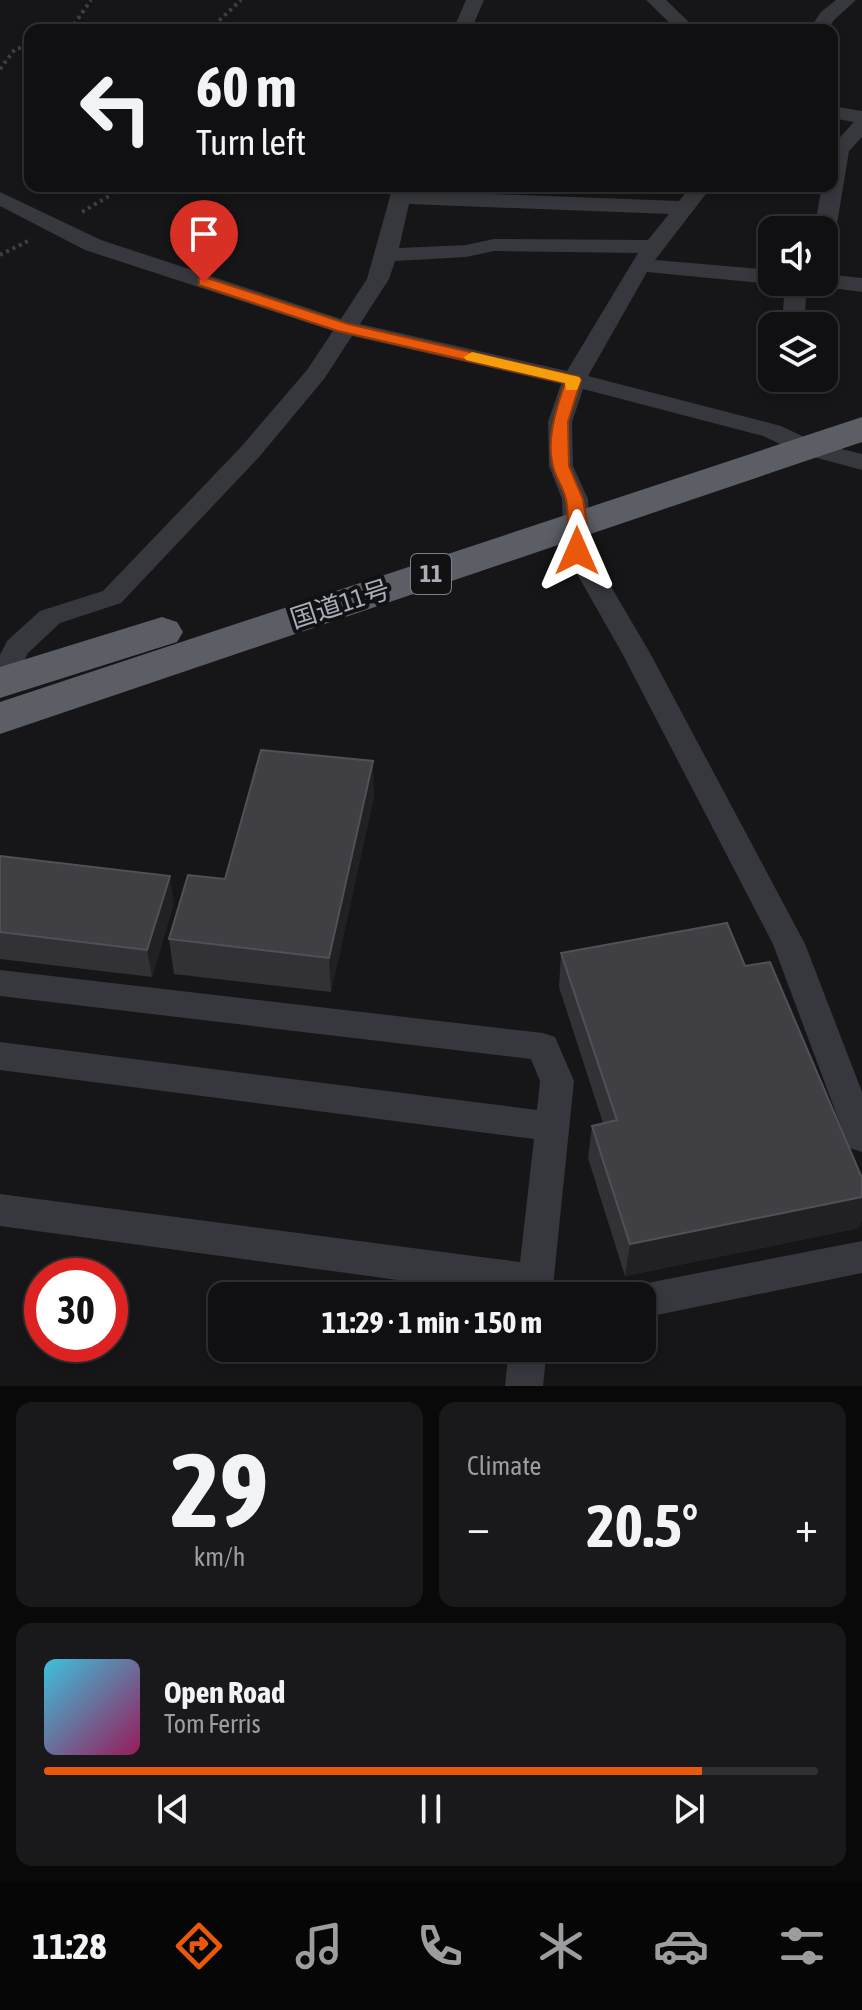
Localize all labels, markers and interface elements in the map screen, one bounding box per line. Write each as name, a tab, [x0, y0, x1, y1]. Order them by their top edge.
text: 60 m	[196, 55, 297, 119]
icon: left	[64, 56, 168, 160]
text: Turn left	[196, 121, 306, 163]
pin	[170, 200, 238, 282]
icon: arrive	[182, 212, 226, 256]
map controls	[758, 216, 838, 392]
button: sound	[758, 216, 838, 296]
button: layers	[758, 312, 838, 392]
position arrow	[535, 509, 619, 593]
road number: 11	[411, 554, 451, 594]
street label: 国道11号	[287, 574, 393, 634]
speed limit sign: 30	[24, 1258, 128, 1362]
text: 11:29 · 1 min · 150 m	[322, 1305, 542, 1339]
text: 29	[171, 1430, 268, 1549]
text: Climate	[467, 1451, 541, 1481]
text: 20.5°	[587, 1491, 698, 1560]
text: −	[467, 1501, 490, 1551]
text: +	[795, 1501, 818, 1551]
text: km/h	[194, 1542, 245, 1572]
text: Open Road	[164, 1675, 285, 1709]
text: Tom Ferris	[164, 1709, 261, 1739]
icon: previous	[151, 1787, 195, 1831]
icon: pause	[409, 1787, 453, 1831]
icon: next	[667, 1787, 711, 1831]
icon: directions	[171, 1918, 227, 1974]
icon: music	[291, 1918, 347, 1974]
icon: phone	[412, 1918, 468, 1974]
icon: climate	[533, 1918, 589, 1974]
icon: car	[653, 1918, 709, 1974]
icon: filters	[774, 1918, 830, 1974]
text: 11:28	[32, 1925, 106, 1967]

